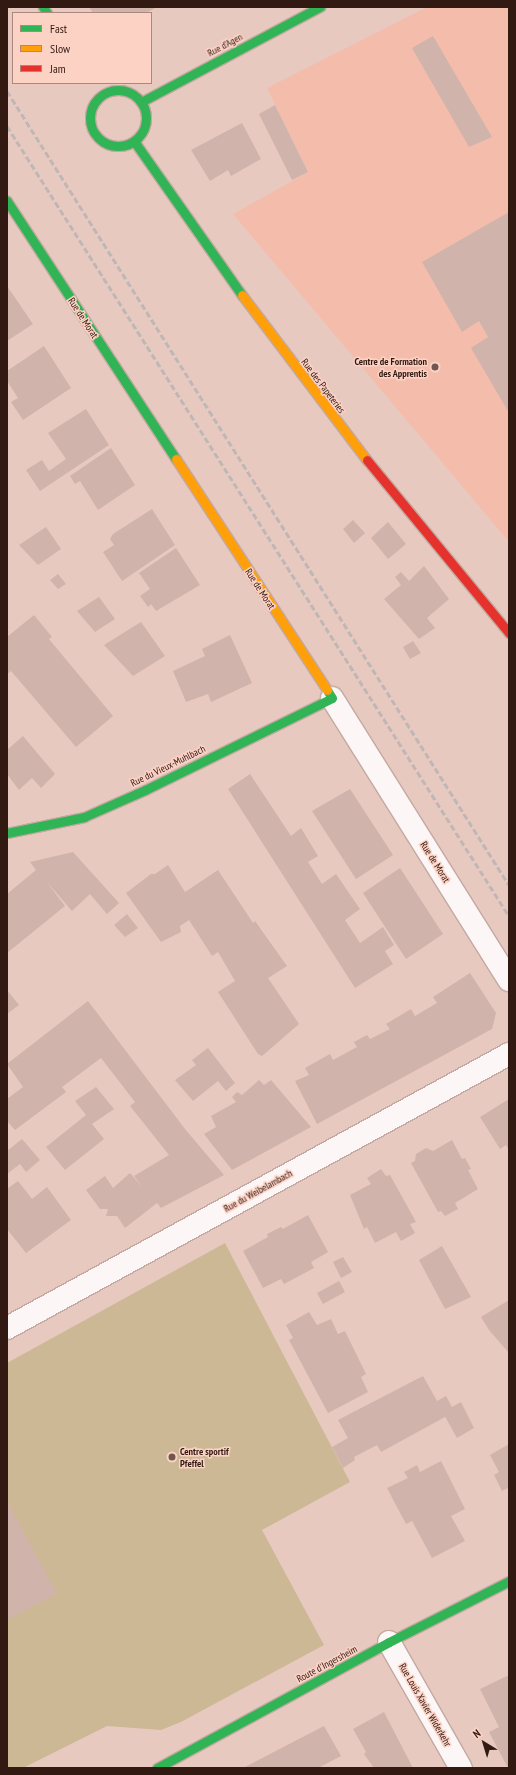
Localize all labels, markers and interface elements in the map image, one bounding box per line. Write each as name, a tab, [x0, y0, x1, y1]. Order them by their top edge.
legend	[12, 12, 152, 84]
text: Fast	[50, 21, 67, 36]
street label: Rue d'Agen	[205, 31, 245, 59]
text: Slow	[50, 41, 70, 56]
text: Jam	[50, 61, 66, 76]
street label: Rue de Morat	[65, 295, 101, 341]
place label: Centre de Formation des Apprentis	[355, 355, 427, 378]
street label: Rue des Papeteries	[299, 356, 347, 416]
marker: Centre de Formation des Apprentis	[430, 362, 440, 372]
street label: Rue de Morat	[242, 566, 278, 612]
street label: Rue du Vieux-Muhlbach	[129, 743, 207, 789]
street label: Rue de Morat	[418, 839, 452, 885]
street label: Rue du Weibelambach	[222, 1167, 294, 1215]
place label: Centre sportif Pfeffel	[180, 1445, 229, 1468]
marker: Centre sportif Pfeffel	[167, 1452, 177, 1462]
street label: Route d'Ingersheim	[295, 1643, 359, 1685]
street label: Rue Louis Xavier Widerkehr	[396, 1661, 454, 1749]
north arrow	[464, 1723, 504, 1763]
text: N	[470, 1726, 483, 1741]

